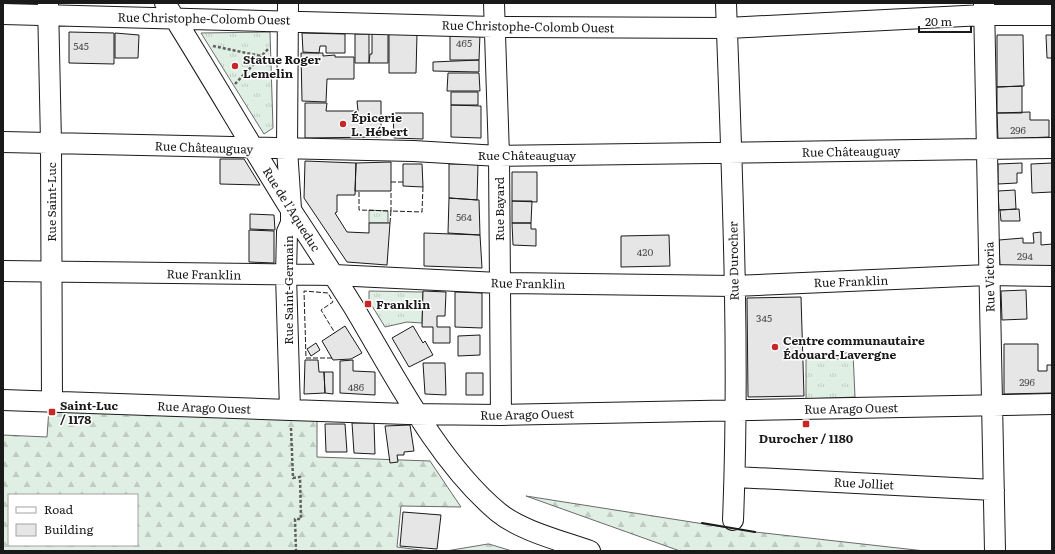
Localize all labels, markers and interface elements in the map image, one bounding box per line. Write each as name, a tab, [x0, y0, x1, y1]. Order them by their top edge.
street label: Rue Christophe-Colomb Ouest	[118, 7, 291, 29]
scale bar	[919, 8, 971, 34]
text: 20 m	[925, 12, 952, 30]
street label: Rue Christophe-Colomb Ouest	[442, 15, 615, 37]
house number: 465	[456, 35, 472, 50]
house number: 545	[73, 38, 89, 53]
place label: Statue Roger Lemelin	[243, 50, 321, 82]
marker: Statue Roger Lemelin	[230, 61, 240, 71]
place label: Épicerie L. Hébert	[351, 108, 409, 140]
marker: Épicerie L. Hébert	[338, 119, 348, 129]
house number: 296	[1010, 122, 1026, 137]
street label: Rue Châteauguay	[154, 136, 254, 158]
street label: Rue Châteauguay	[802, 141, 900, 161]
street label: Rue Châteauguay	[478, 146, 576, 164]
street label: Rue Saint-Luc	[42, 162, 60, 242]
street label: Rue de l'Aqueduc	[259, 163, 325, 255]
street label: Rue Bayard	[490, 176, 508, 241]
house number: 564	[456, 209, 472, 224]
street label: Rue Durocher	[723, 221, 743, 301]
street label: Rue Saint-Germain	[279, 235, 297, 345]
street label: Rue Victoria	[979, 241, 999, 313]
house number: 420	[637, 244, 653, 259]
house number: 294	[1017, 248, 1033, 263]
street label: Rue Franklin	[166, 264, 242, 284]
street label: Rue Franklin	[813, 271, 889, 291]
street label: Rue Franklin	[490, 273, 566, 293]
place label: Franklin	[376, 295, 431, 313]
marker: Franklin	[363, 299, 373, 309]
house number: 345	[756, 310, 772, 325]
place label: Centre communautaire Édouard-Lavergne	[783, 331, 925, 363]
marker: Centre communautaire Édouard-Lavergne	[770, 342, 780, 352]
house number: 296	[1019, 374, 1035, 389]
house number: 486	[348, 379, 365, 394]
place label: Saint-Luc / 1178	[60, 396, 119, 428]
street label: Rue Arago Ouest	[157, 396, 251, 418]
street label: Rue Arago Ouest	[804, 398, 898, 418]
street label: Rue Arago Ouest	[480, 404, 574, 424]
marker: Saint-Luc / 1178	[47, 407, 57, 417]
marker: Durocher / 1180	[801, 419, 811, 429]
place label: Durocher / 1180	[759, 429, 854, 447]
street label: Rue Jolliet	[833, 472, 895, 494]
legend	[8, 494, 138, 546]
text: Road	[44, 500, 74, 518]
text: Building	[44, 520, 94, 538]

